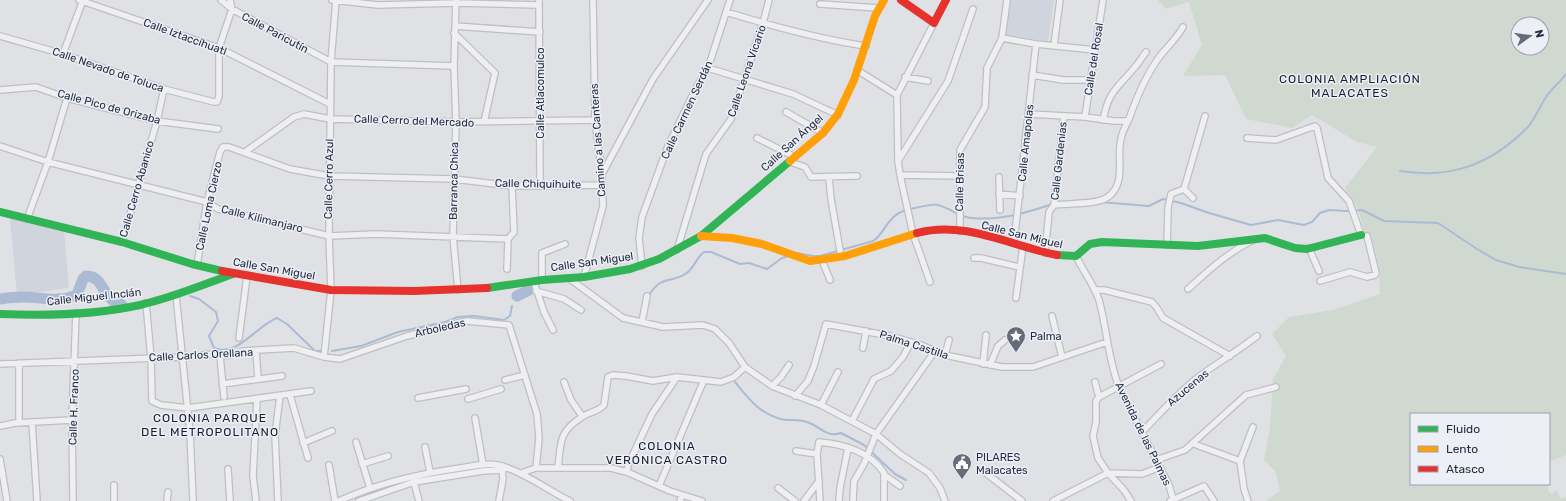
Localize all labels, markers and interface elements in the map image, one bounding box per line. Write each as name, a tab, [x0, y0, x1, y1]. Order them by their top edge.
street label: Calle Paricutín	[239, 10, 311, 56]
street label: Calle Iztaccíhuatl	[142, 16, 228, 58]
north arrow	[1510, 16, 1550, 56]
street label: Calle del Rosal	[1082, 22, 1106, 96]
street label: Calle Leona Vicario	[725, 23, 769, 119]
text: N	[1532, 28, 1547, 39]
street label: Calle Nevado de Toluca	[51, 45, 165, 95]
street label: Calle Atlacomulco	[534, 47, 547, 139]
street label: Calle Carmen Serdán	[659, 59, 715, 161]
district label: COLONIA AMPLIACIÓN MALACATES	[1279, 72, 1421, 100]
street label: Camino a las Canteras	[588, 83, 608, 197]
street label: Calle Pico de Orizaba	[56, 87, 162, 127]
street label: Calle Amapolas	[1015, 103, 1037, 182]
street label: Calle Cerro del Mercado	[354, 112, 474, 130]
street label: Calle San Ángel	[758, 112, 826, 174]
street label: Calle Gardenias	[1048, 121, 1070, 201]
street label: Calle Cerro Abanico	[117, 139, 157, 239]
street label: Calle Cerro Azul	[322, 139, 336, 219]
street label: Barranca Chica	[447, 142, 461, 220]
street label: Calle Brisas	[953, 152, 967, 212]
street label: Calle Loma Cierzo	[193, 160, 225, 252]
street label: Calle Chiquihuite	[495, 177, 581, 191]
street label: Calle Kilimanjaro	[220, 203, 304, 235]
street label: Calle San Miguel	[980, 219, 1064, 251]
street label: Calle San Miguel	[550, 250, 634, 274]
street label: Calle San Miguel	[232, 255, 316, 283]
street label: Calle Miguel Inclán	[46, 286, 142, 308]
street label: Arboledas	[413, 316, 467, 340]
place icon: Palma	[1005, 325, 1027, 353]
street label: Palma Castilla	[878, 328, 950, 362]
place label: Palma	[1030, 330, 1062, 343]
street label: Calle Carlos Orellana	[149, 346, 253, 364]
street label: Azucenas	[1165, 367, 1212, 409]
street label: Calle H. Franco	[66, 369, 82, 445]
street label: Avenida de las Palmas	[1112, 380, 1174, 488]
district label: COLONIA PARQUE DEL METROPOLITANO	[141, 411, 279, 439]
legend	[1410, 413, 1550, 485]
text: Fluido	[1446, 422, 1480, 436]
district label: COLONIA VERÓNICA CASTRO	[606, 439, 728, 467]
text: Lento	[1446, 442, 1478, 456]
place label: PILARES Malacates	[976, 451, 1028, 477]
public building icon: PILARES Malacates	[951, 452, 973, 480]
text: Atasco	[1446, 462, 1485, 476]

